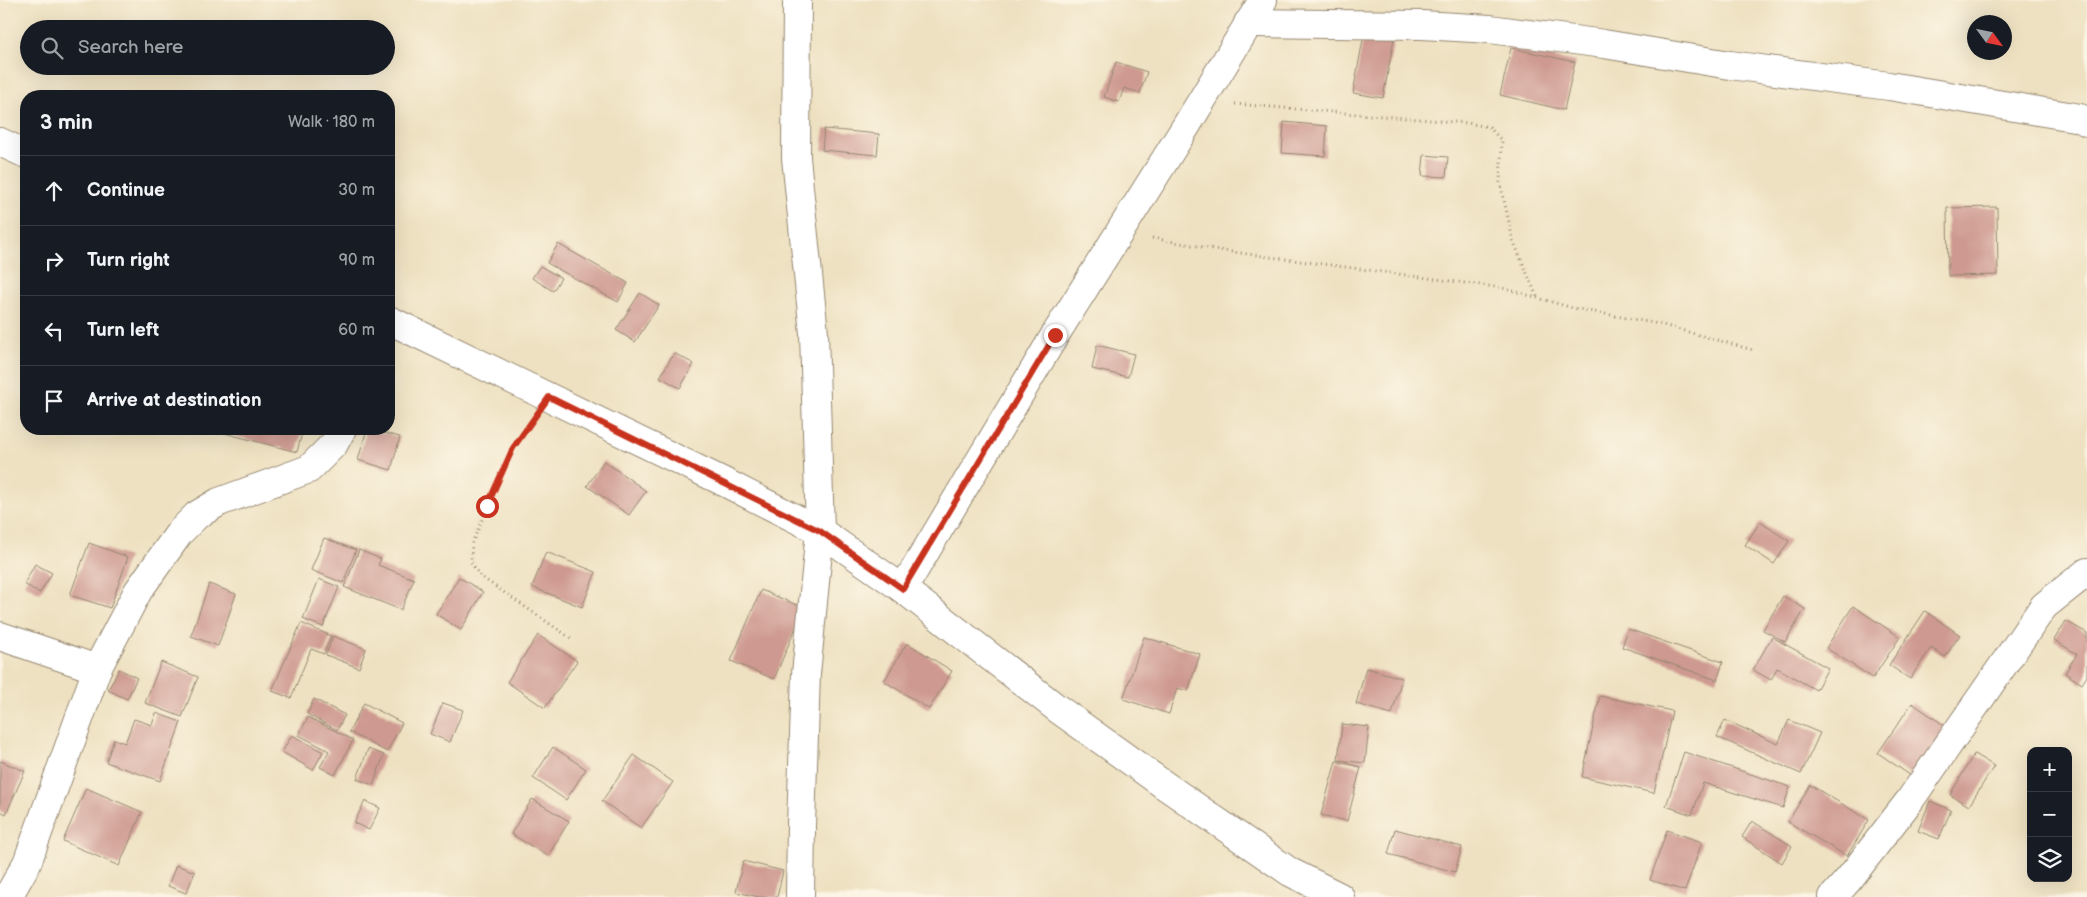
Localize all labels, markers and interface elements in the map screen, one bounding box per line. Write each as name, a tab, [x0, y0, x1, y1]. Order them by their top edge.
north arrow	[1967, 15, 2012, 60]
search box	[20, 20, 395, 75]
icon: search	[38, 34, 66, 62]
text: Search here	[78, 36, 183, 59]
text: 3 min	[40, 110, 93, 135]
text: Walk · 180 m	[288, 113, 375, 132]
icon: ahead	[40, 177, 68, 205]
text: Continue	[87, 179, 165, 202]
text: 30 m	[338, 181, 375, 200]
icon: right	[40, 247, 68, 275]
text: Turn right	[87, 249, 170, 272]
text: 90 m	[339, 251, 375, 270]
icon: left	[40, 317, 68, 345]
text: Turn left	[87, 319, 159, 342]
text: 60 m	[338, 321, 375, 340]
route end	[1044, 324, 1067, 347]
icon: arrive	[40, 387, 68, 415]
text: Arrive at destination	[87, 389, 262, 412]
route start	[476, 495, 499, 518]
map controls	[2027, 747, 2072, 882]
button: +	[2027, 747, 2072, 792]
button: −	[2027, 792, 2072, 837]
button: layers	[2027, 837, 2072, 882]

